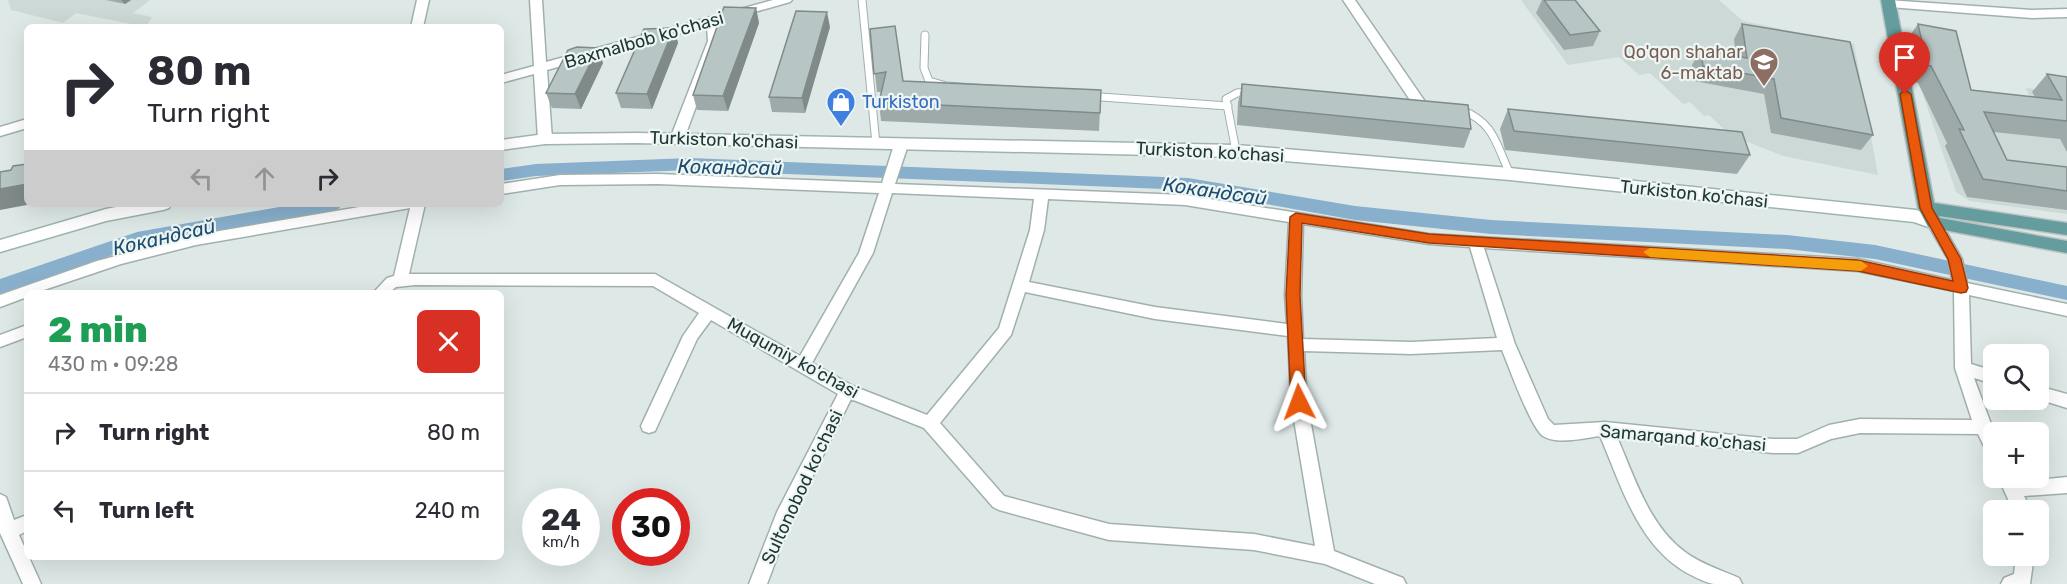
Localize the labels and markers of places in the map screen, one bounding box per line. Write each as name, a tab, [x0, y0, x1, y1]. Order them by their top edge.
pin	[1879, 32, 1930, 94]
place label: Qo'qon shahar 6-maktab	[1624, 41, 1743, 84]
school or university icon: Qo'qon shahar 6-maktab	[1748, 46, 1780, 88]
shop icon: Turkiston	[825, 86, 857, 128]
place label: Turkiston	[862, 91, 940, 113]

